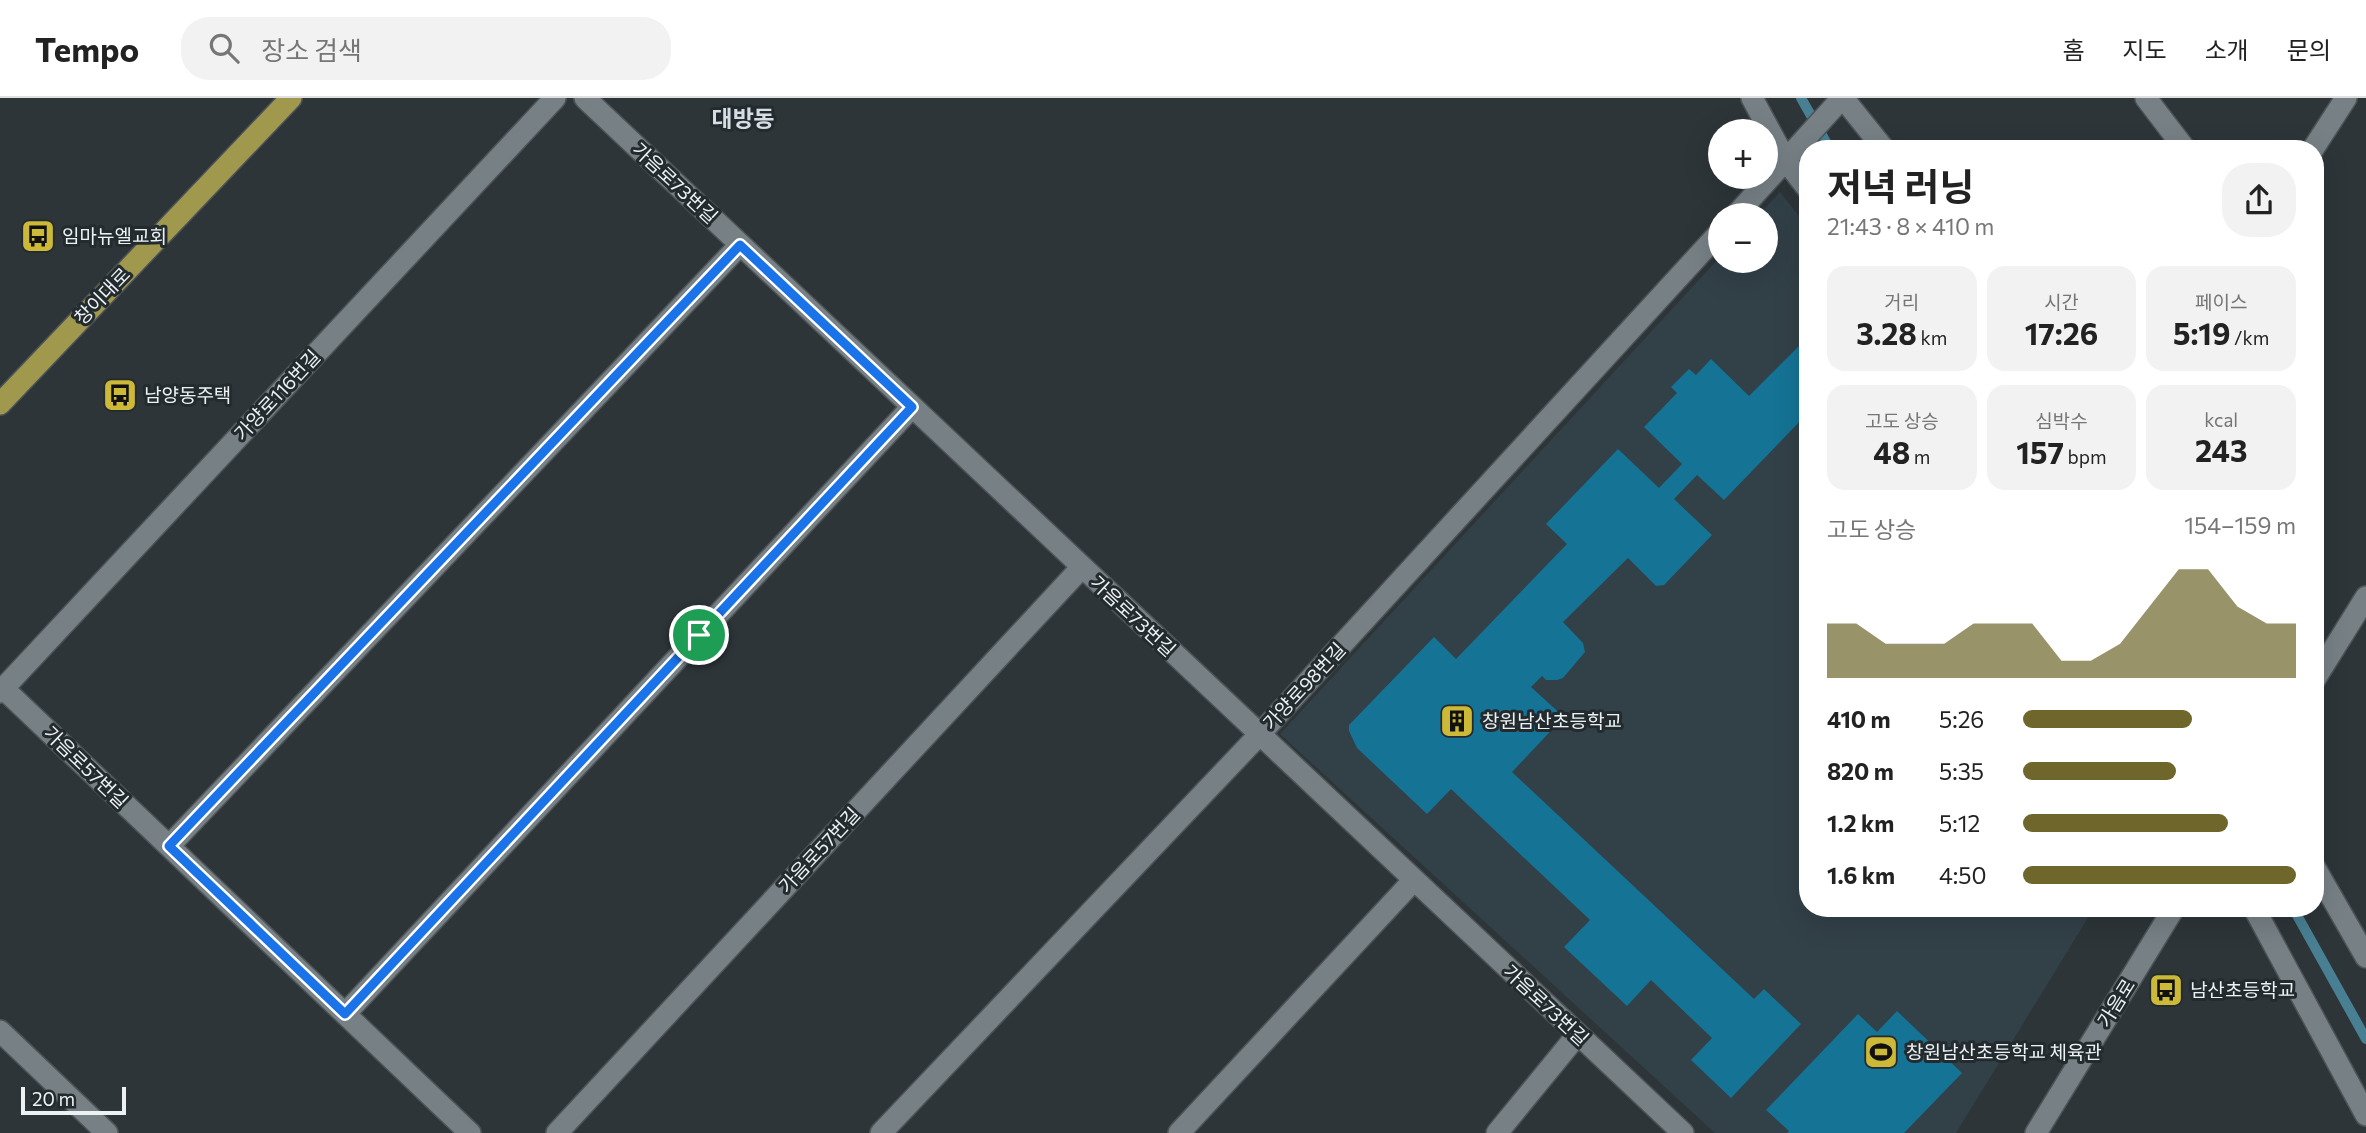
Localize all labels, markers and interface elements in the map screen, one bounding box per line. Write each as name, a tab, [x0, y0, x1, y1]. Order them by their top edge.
search box	[181, 17, 671, 80]
text: Tempo	[35, 28, 139, 69]
icon: search	[205, 29, 243, 67]
text: 장소 검색	[261, 34, 362, 65]
text: 홈	[2062, 35, 2084, 64]
text: 지도	[2122, 35, 2167, 64]
text: 소개	[2205, 35, 2249, 64]
text: 문의	[2287, 35, 2331, 64]
district label: 대방동	[711, 104, 775, 132]
map controls	[1708, 119, 1778, 273]
button: +	[1708, 119, 1778, 189]
street label: 가음로73번길	[628, 137, 723, 228]
text: 저녁 러닝	[1827, 162, 1974, 209]
button: share	[2222, 163, 2296, 237]
button: −	[1708, 203, 1778, 273]
text: 21:43 · 8 × 410 m	[1827, 212, 1994, 240]
bus stop icon: 임마뉴엘교회	[19, 217, 57, 255]
place label: 임마뉴엘교회	[62, 224, 167, 247]
street label: 창이대로	[69, 263, 134, 329]
text: 거리	[1884, 290, 1919, 313]
text: 시간	[2044, 290, 2079, 313]
text: 페이스	[2195, 290, 2247, 313]
text: 3.28	[1856, 314, 1917, 351]
text: 17:26	[2025, 314, 2098, 351]
text: 5:19	[2173, 314, 2230, 351]
text: km	[1917, 326, 1947, 349]
text: /km	[2230, 326, 2269, 349]
street label: 가양로116번길	[229, 345, 324, 445]
bus stop icon: 남양동주택	[101, 376, 139, 414]
place label: 남양동주택	[144, 383, 231, 406]
text: kcal	[2204, 408, 2238, 431]
text: 고도 상승	[1865, 409, 1939, 432]
text: 심박수	[2035, 409, 2088, 432]
text: 243	[2195, 431, 2247, 468]
text: 48	[1873, 433, 1910, 470]
text: 157	[2016, 433, 2064, 470]
text: m	[1910, 445, 1930, 468]
text: bpm	[2064, 445, 2107, 468]
text: 154–159 m	[2184, 511, 2296, 539]
text: 고도 상승	[1827, 515, 1916, 543]
street label: 가음로73번길	[1086, 570, 1181, 661]
pin	[669, 605, 729, 665]
icon: arrive	[680, 616, 718, 654]
street label: 가양로98번길	[1258, 637, 1350, 734]
building icon: 창원남산초등학교	[1438, 702, 1476, 740]
text: 410 m	[1827, 705, 1891, 733]
text: 5:26	[1939, 705, 1984, 733]
place label: 창원남산초등학교	[1482, 709, 1622, 732]
street label: 가음로57번길	[39, 721, 133, 813]
text: 820 m	[1827, 757, 1894, 785]
text: 5:35	[1939, 757, 1984, 785]
street label: 가음로57번길	[773, 802, 864, 897]
text: 1.2 km	[1827, 809, 1894, 837]
text: 5:12	[1939, 809, 1980, 837]
text: 1.6 km	[1827, 861, 1895, 889]
text: 4:50	[1939, 861, 1986, 889]
street label: 가음로73번길	[1499, 959, 1594, 1050]
bus stop icon: 남산초등학교	[2147, 971, 2185, 1009]
street label: 가음로	[2092, 974, 2139, 1031]
place label: 남산초등학교	[2190, 978, 2295, 1001]
sports icon: 창원남산초등학교 체육관	[1862, 1033, 1900, 1071]
place label: 창원남산초등학교 체육관	[1906, 1040, 2102, 1063]
scale bar	[21, 1084, 126, 1116]
text: 20 m	[32, 1087, 75, 1110]

